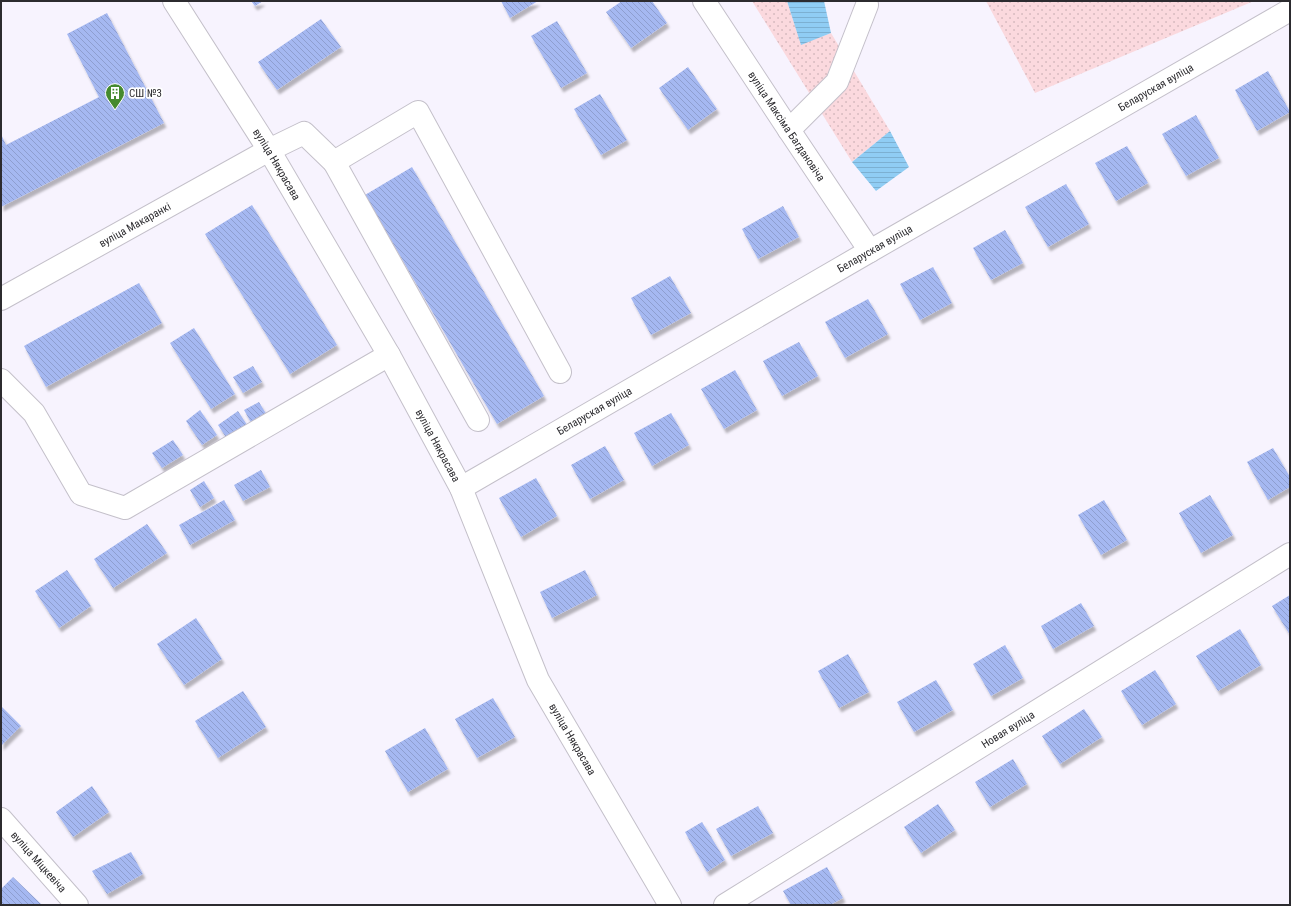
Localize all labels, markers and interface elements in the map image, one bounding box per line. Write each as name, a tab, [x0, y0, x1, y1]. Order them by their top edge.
street label: Беларуская вуліца	[1116, 60, 1196, 114]
street label: вуліца Максіма Багдановіча	[746, 69, 828, 184]
building icon: СШ №3	[104, 82, 126, 110]
place label: СШ №3	[129, 87, 162, 100]
street label: вуліца Някрасава	[251, 126, 303, 202]
street label: вуліца Макаранкі	[97, 200, 173, 250]
street label: Беларуская вуліца	[835, 222, 915, 275]
street label: Беларуская вуліца	[554, 384, 634, 438]
street label: вуліца Някрасава	[413, 407, 463, 484]
street label: вуліца Някрасава	[547, 701, 599, 777]
street label: Новая вуліца	[979, 708, 1037, 751]
street label: вуліца Міцкевіча	[8, 828, 69, 895]

